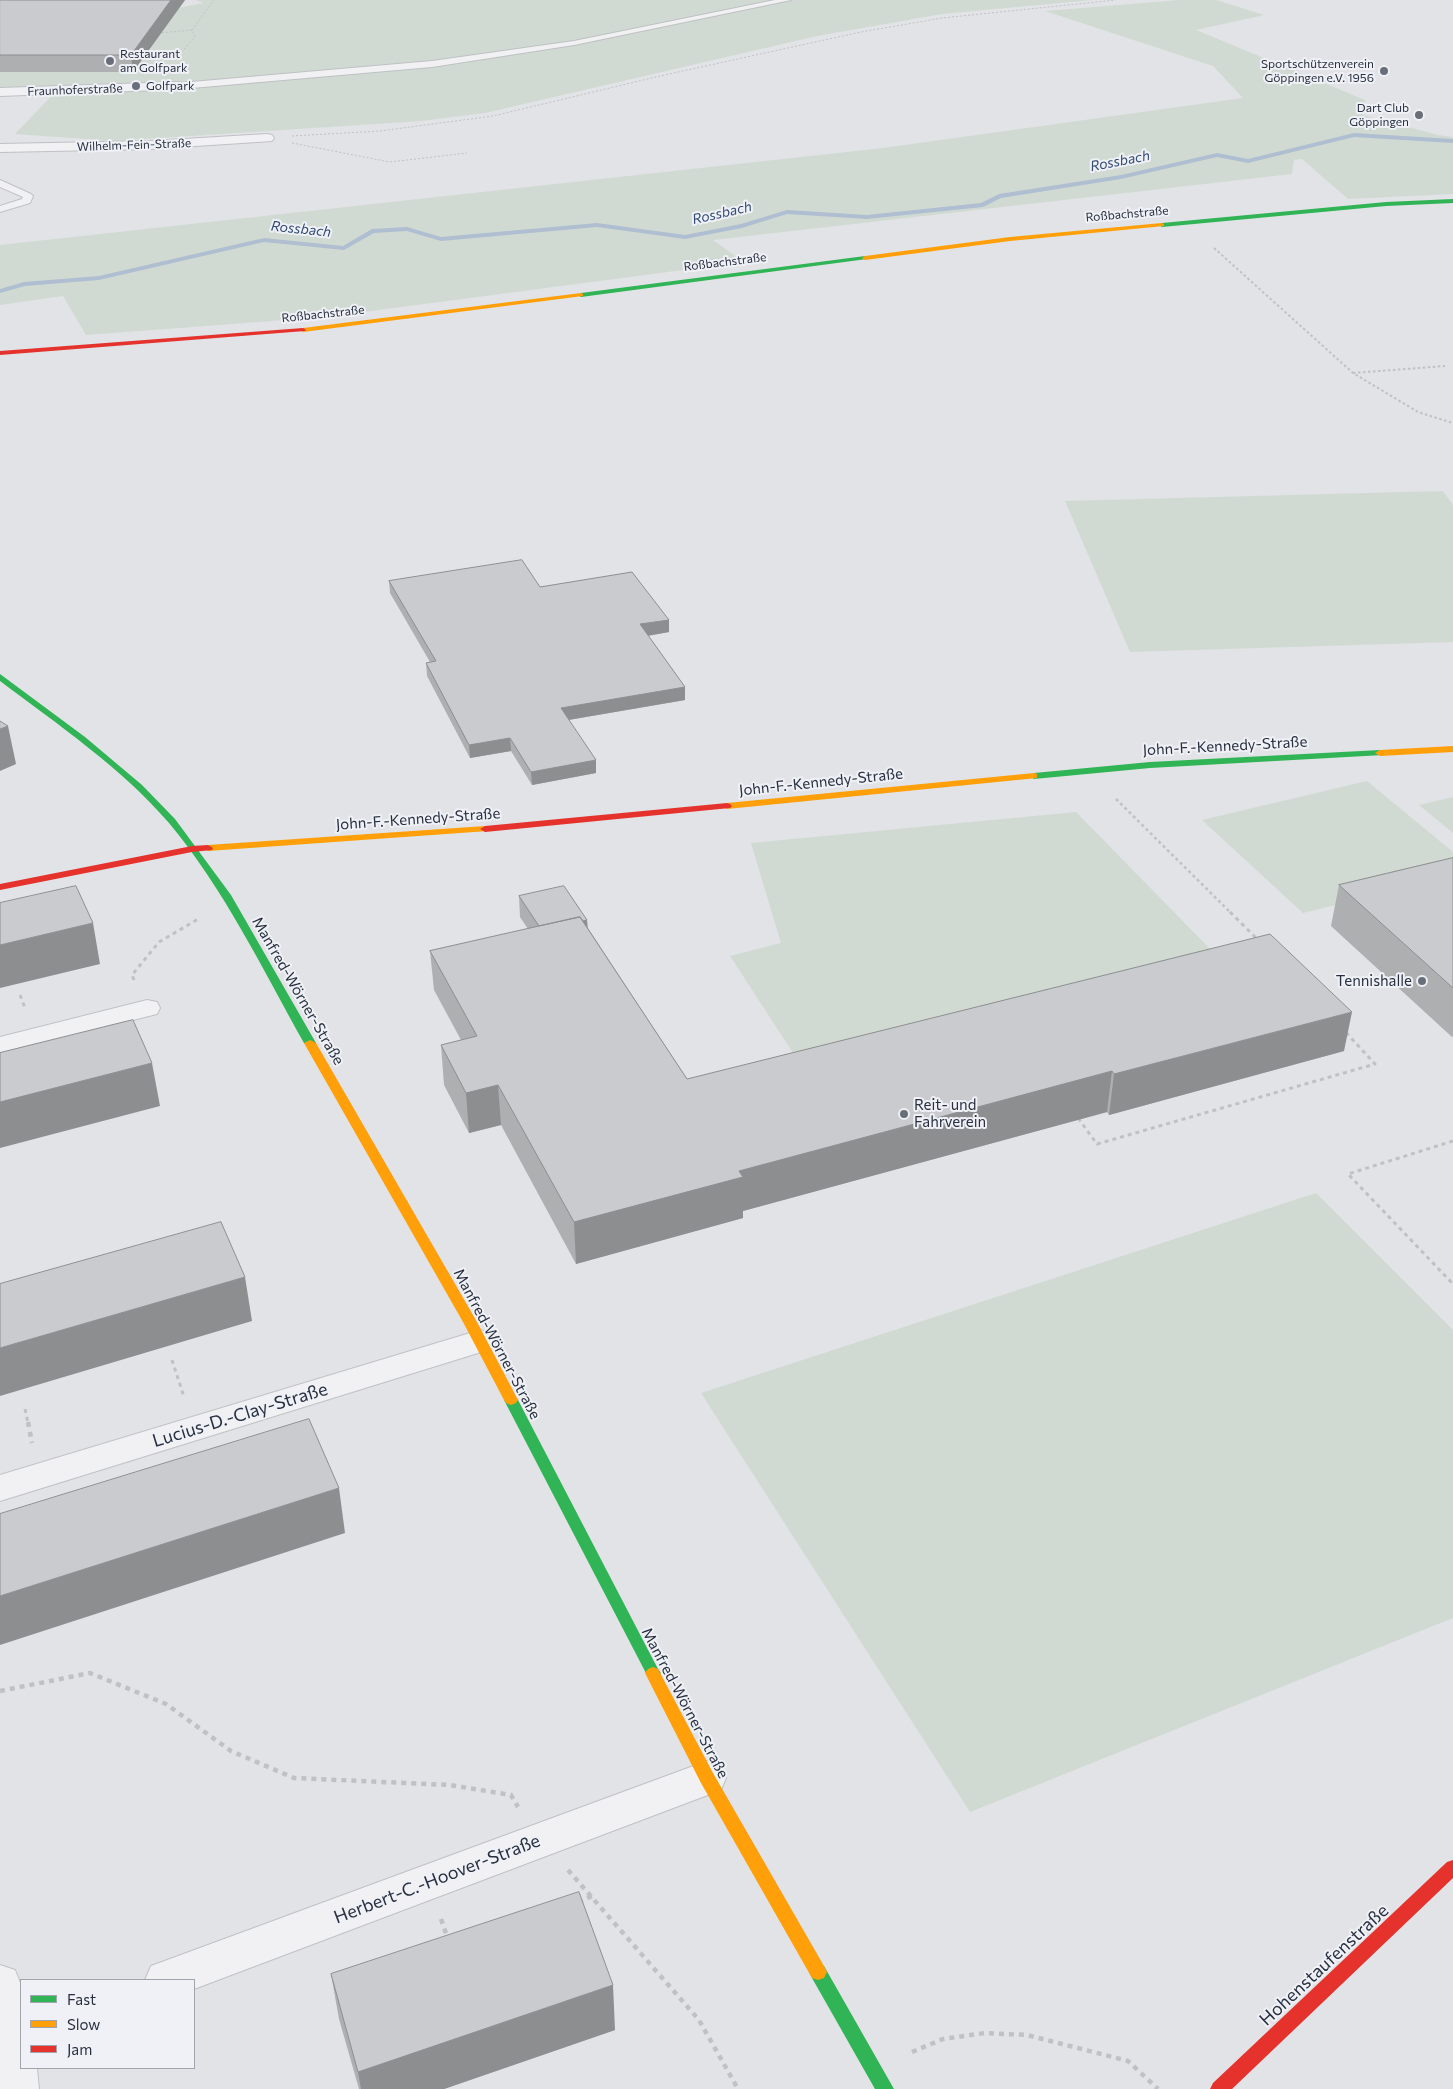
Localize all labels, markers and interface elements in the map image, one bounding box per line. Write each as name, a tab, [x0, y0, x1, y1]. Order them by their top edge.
place label: Restaurant am Golfpark	[120, 47, 187, 75]
marker: Restaurant am Golfpark	[104, 55, 116, 67]
place label: Sportschützenverein Göppingen e.V. 1956	[1261, 57, 1374, 85]
marker: Sportschützenverein Göppingen e.V. 1956	[1378, 65, 1390, 77]
place label: Golfpark	[146, 79, 194, 93]
marker: Golfpark	[130, 80, 142, 92]
street label: Fraunhoferstraße	[27, 81, 123, 99]
place label: Dart Club Göppingen	[1349, 101, 1409, 129]
marker: Dart Club Göppingen	[1413, 109, 1425, 121]
street label: Wilhelm-Fein-Straße	[77, 136, 191, 154]
water label: Rossbach	[1089, 147, 1151, 175]
water label: Rossbach	[691, 198, 753, 228]
street label: Roßbachstraße	[1085, 203, 1169, 225]
water label: Rossbach	[270, 217, 332, 241]
street label: Roßbachstraße	[683, 250, 767, 274]
street label: Roßbachstraße	[281, 302, 365, 326]
street label: John-F.-Kennedy-Straße	[1142, 733, 1308, 759]
street label: John-F.-Kennedy-Straße	[738, 764, 904, 800]
street label: John-F.-Kennedy-Straße	[335, 804, 501, 834]
street label: Manfred-Wörner-Straße	[248, 914, 348, 1068]
place label: Tennishalle	[1336, 972, 1412, 990]
marker: Tennishalle	[1416, 975, 1428, 987]
place label: Reit- und Fahrverein	[914, 1096, 986, 1131]
marker: Reit- und Fahrverein	[898, 1108, 910, 1120]
street label: Manfred-Wörner-Straße	[450, 1266, 544, 1422]
street label: Lucius-D.-Clay-Straße	[150, 1378, 330, 1452]
street label: Manfred-Wörner-Straße	[638, 1625, 732, 1781]
street label: Herbert-C.-Hoover-Straße	[331, 1830, 543, 1928]
street label: Hohenstaufenstraße	[1255, 1900, 1393, 2030]
legend	[20, 1979, 195, 2069]
text: Fast	[67, 1990, 96, 2008]
text: Slow	[67, 2015, 100, 2033]
text: Jam	[67, 2040, 92, 2058]

